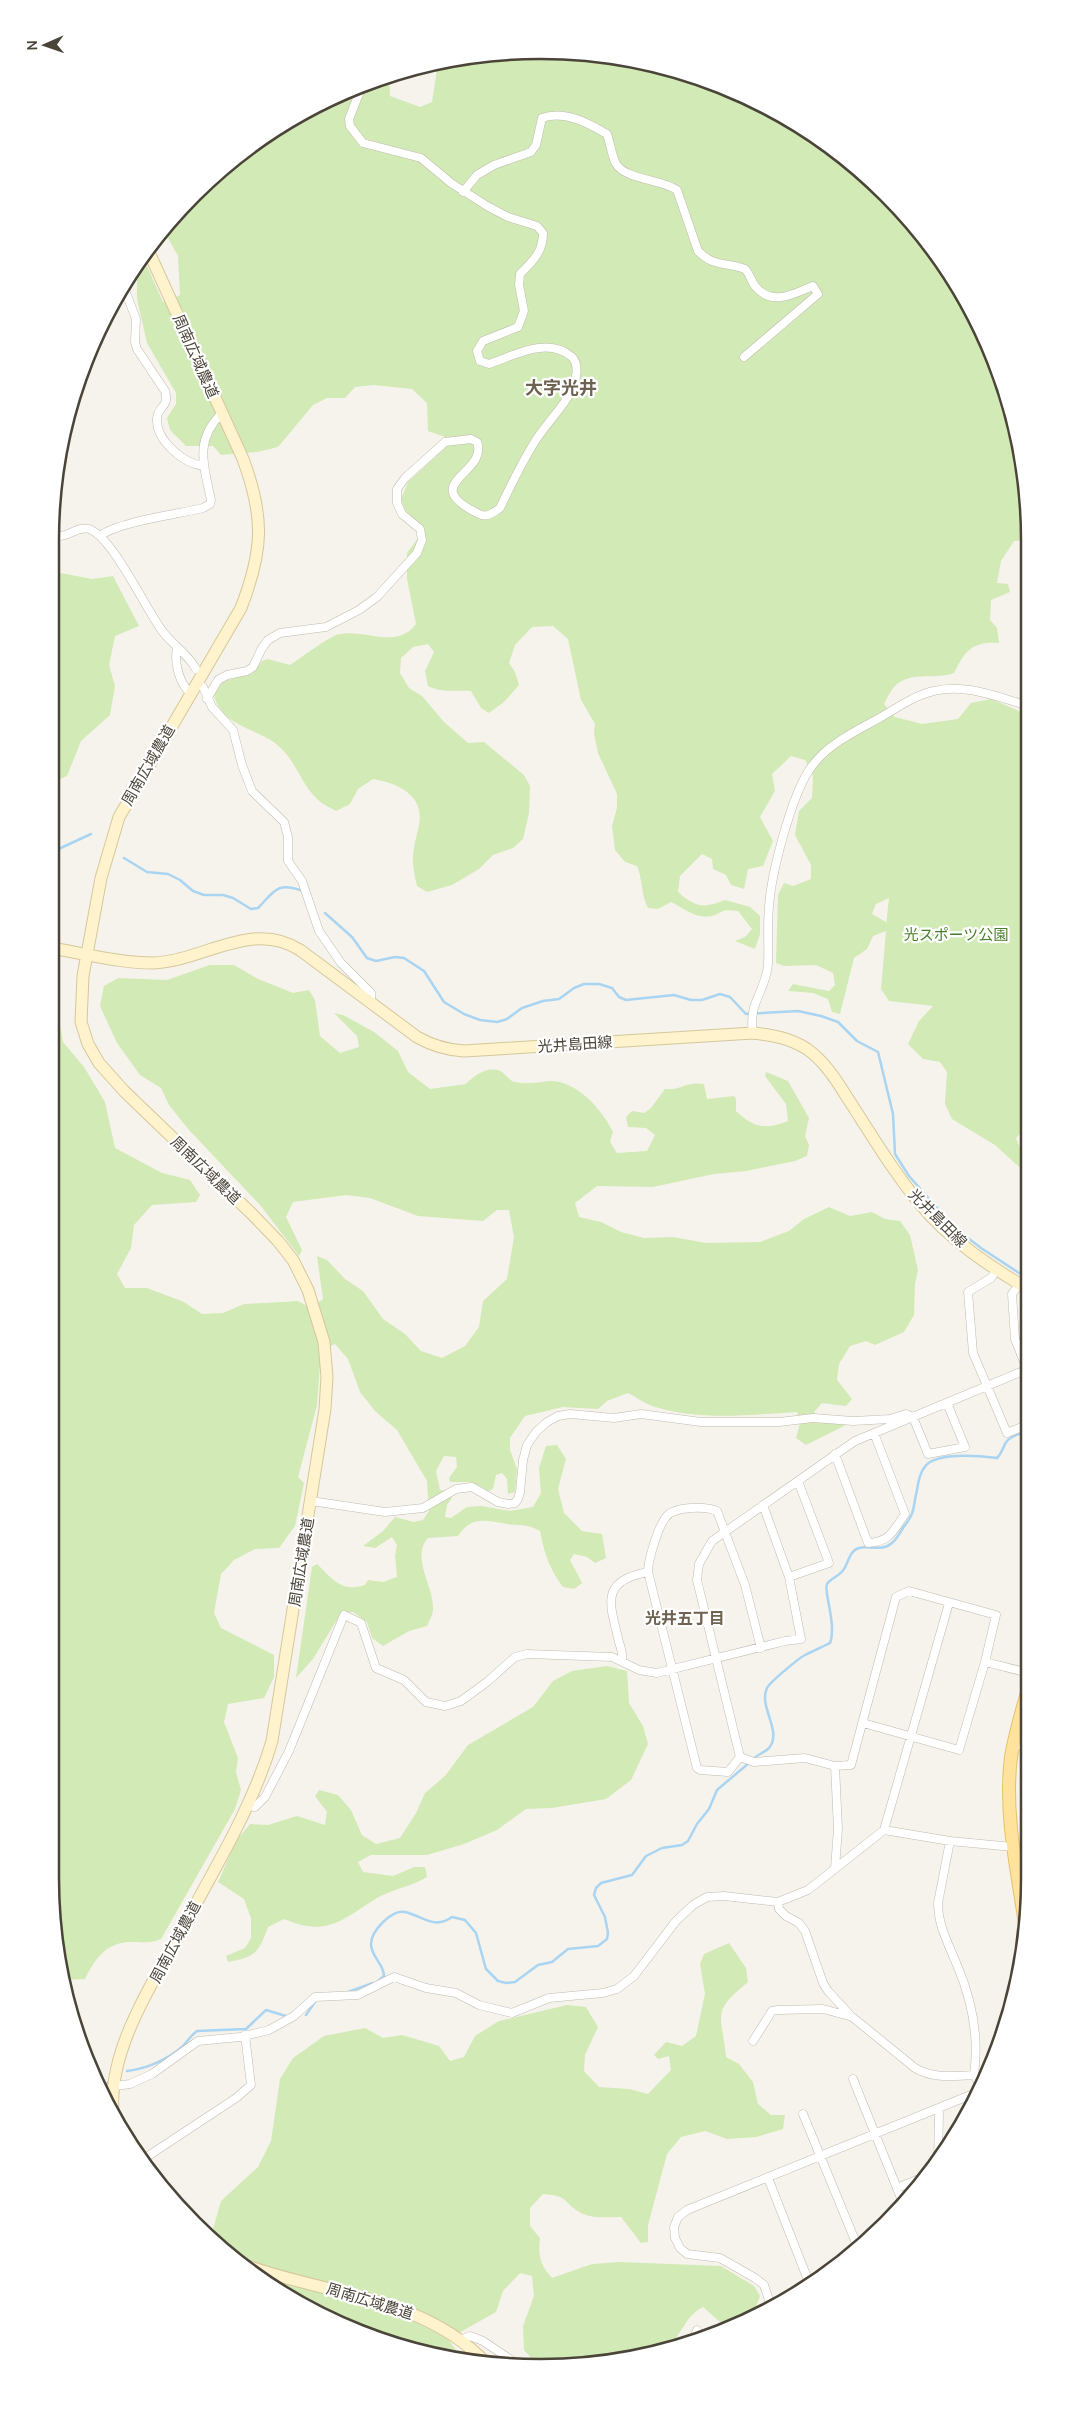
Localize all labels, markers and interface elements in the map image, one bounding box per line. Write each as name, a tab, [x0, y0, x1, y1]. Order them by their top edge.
north arrow	[20, 20, 70, 70]
text: N	[22, 40, 41, 51]
street label: 周南広域農道	[168, 311, 224, 401]
district label: 大字光井	[525, 375, 597, 399]
street label: 周南広域農道	[116, 721, 180, 809]
park label: 光スポーツ公園	[904, 924, 1008, 945]
street label: 光井島田線	[537, 1031, 613, 1057]
street label: 周南広域農道	[166, 1131, 246, 1209]
street label: 光井島田線	[904, 1184, 972, 1252]
street label: 周南広域農道	[284, 1516, 318, 1608]
district label: 光井五丁目	[645, 1607, 725, 1629]
street label: 周南広域農道	[145, 1897, 205, 1987]
street label: 周南広域農道	[324, 2278, 416, 2324]

